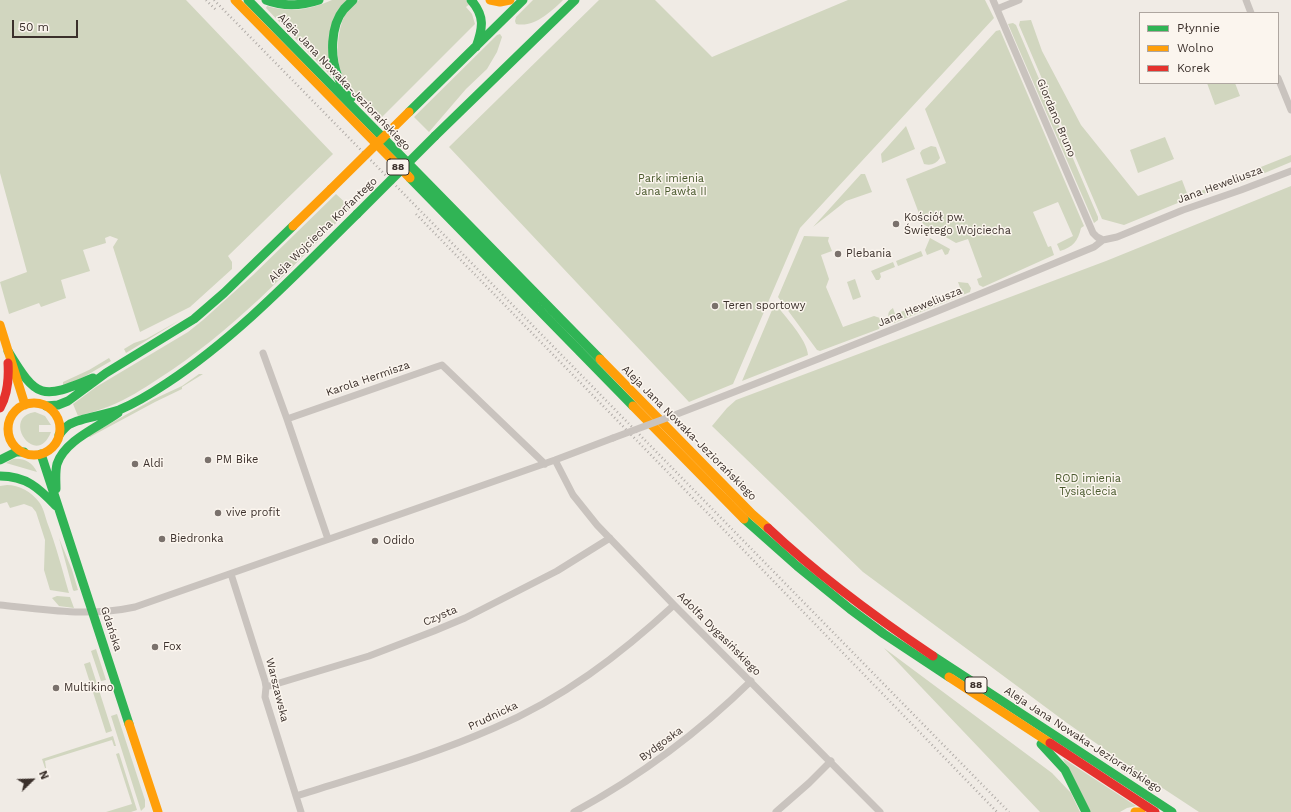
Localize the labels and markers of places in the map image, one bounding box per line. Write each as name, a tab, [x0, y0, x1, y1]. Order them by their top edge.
place label: Kościół pw. Świętego Wojciecha	[904, 211, 1011, 237]
marker: Kościół pw. Świętego Wojciecha	[891, 219, 901, 229]
place label: Plebania	[846, 247, 892, 261]
marker: Plebania	[833, 249, 843, 259]
place label: Teren sportowy	[723, 299, 805, 313]
marker: Teren sportowy	[710, 301, 720, 311]
place label: PM Bike	[216, 453, 258, 467]
marker: PM Bike	[203, 455, 213, 465]
place label: Aldi	[143, 457, 163, 471]
marker: Aldi	[130, 459, 140, 469]
place label: vive profit	[226, 506, 280, 520]
marker: vive profit	[213, 508, 223, 518]
place label: Biedronka	[170, 532, 223, 546]
marker: Biedronka	[157, 534, 167, 544]
place label: Odido	[383, 534, 415, 548]
marker: Odido	[370, 536, 380, 546]
place label: Fox	[163, 640, 181, 654]
marker: Fox	[150, 642, 160, 652]
place label: Multikino	[64, 681, 113, 695]
marker: Multikino	[51, 683, 61, 693]

